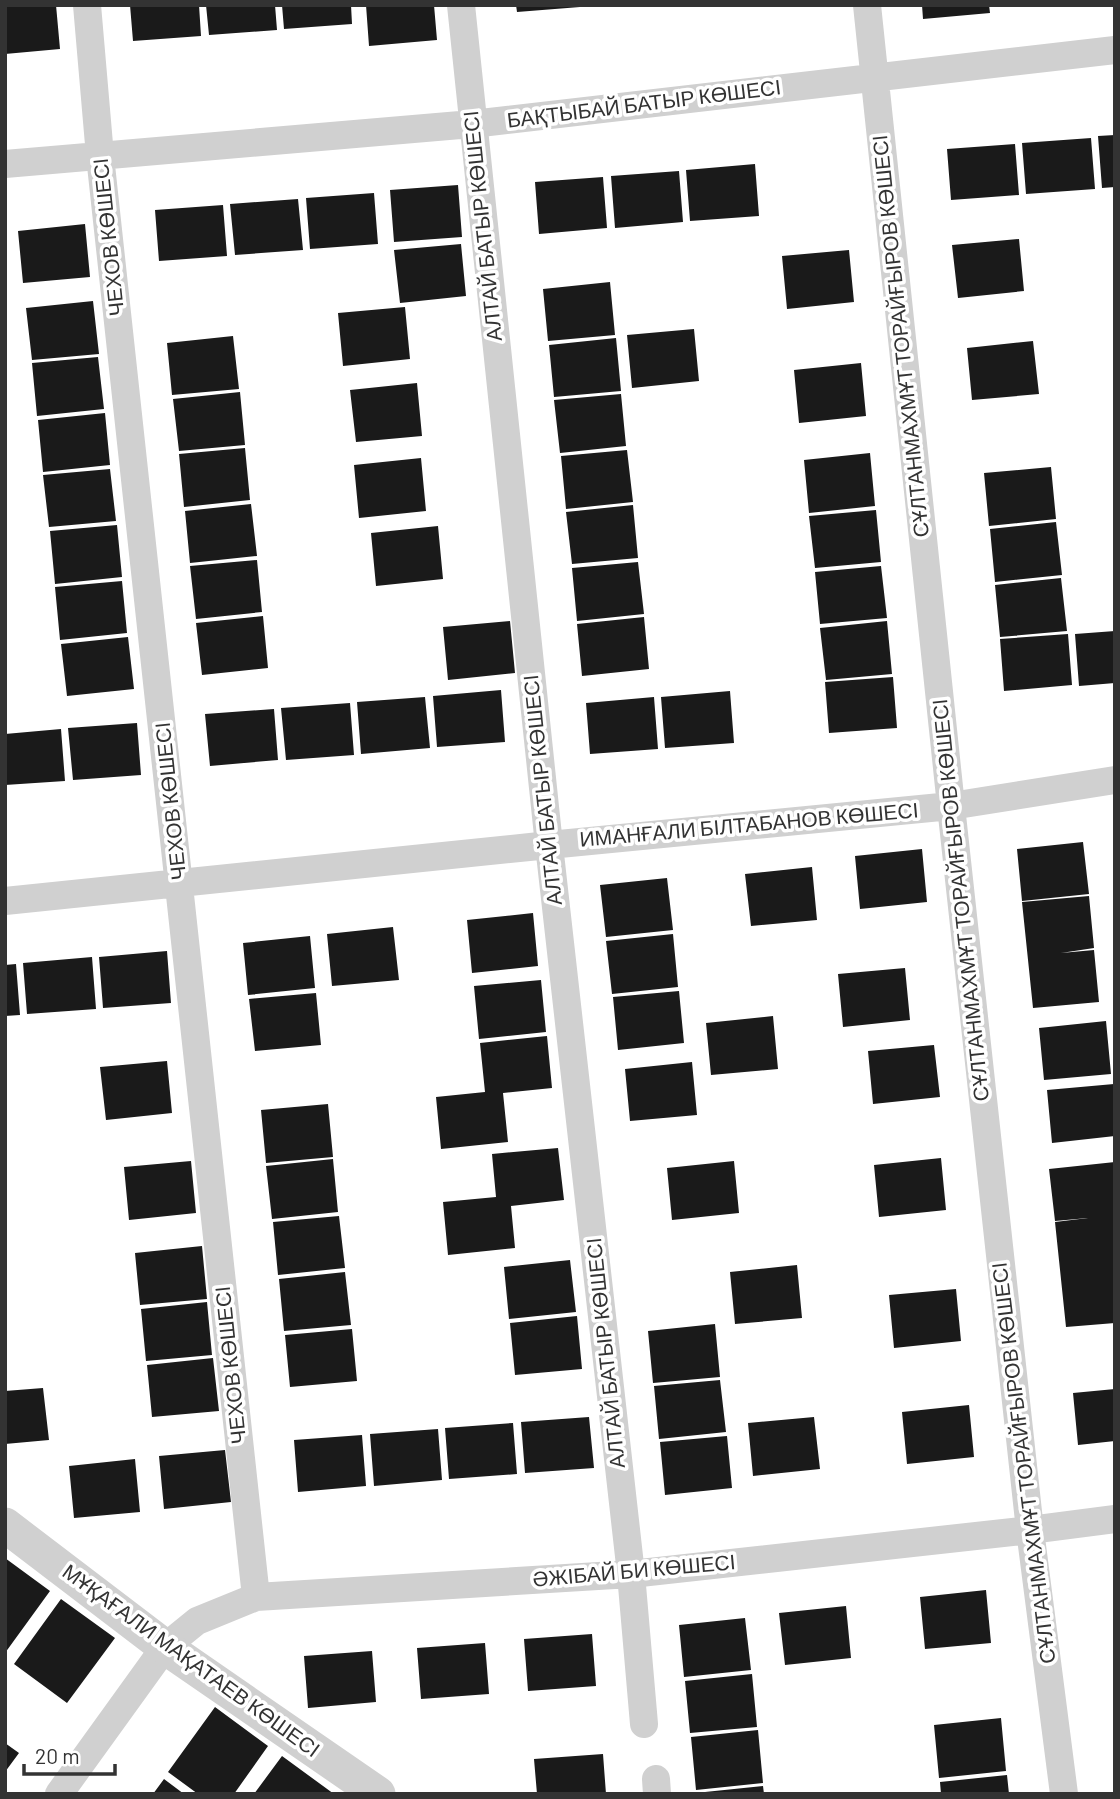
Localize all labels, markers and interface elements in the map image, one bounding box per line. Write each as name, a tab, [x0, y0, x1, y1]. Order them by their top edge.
street label: БАҚТЫБАЙ БАТЫР КӨШЕСІ	[505, 73, 782, 132]
street label: АЛТАЙ БАТЫР КӨШЕСІ	[457, 110, 506, 343]
street label: СҰЛТАНМАХМҰТ ТОРАЙҒЫРОВ КӨШЕСІ	[866, 134, 933, 539]
street label: ЧЕХОВ КӨШЕСІ	[87, 157, 128, 317]
street label: АЛТАЙ БАТЫР КӨШЕСІ	[517, 674, 566, 907]
street label: СҰЛТАНМАХМҰТ ТОРАЙҒЫРОВ КӨШЕСІ	[926, 698, 993, 1103]
street label: ЧЕХОВ КӨШЕСІ	[149, 721, 190, 881]
street label: ИМАНҒАЛИ БІЛТАБАНОВ КӨШЕСІ	[578, 796, 919, 851]
street label: АЛТАЙ БАТЫР КӨШЕСІ	[580, 1237, 629, 1470]
street label: СҰЛТАНМАХМҰТ ТОРАЙҒЫРОВ КӨШЕСІ	[985, 1261, 1060, 1665]
street label: ЧЕХОВ КӨШЕСІ	[209, 1285, 250, 1445]
street label: ӘЖІБАЙ БИ КӨШЕСІ	[531, 1548, 736, 1591]
street label: МҰҚАҒАЛИ МАҚАТАЕВ КӨШЕСІ	[58, 1558, 325, 1761]
scale bar	[24, 1732, 116, 1776]
text: 20 m	[35, 1743, 80, 1768]

